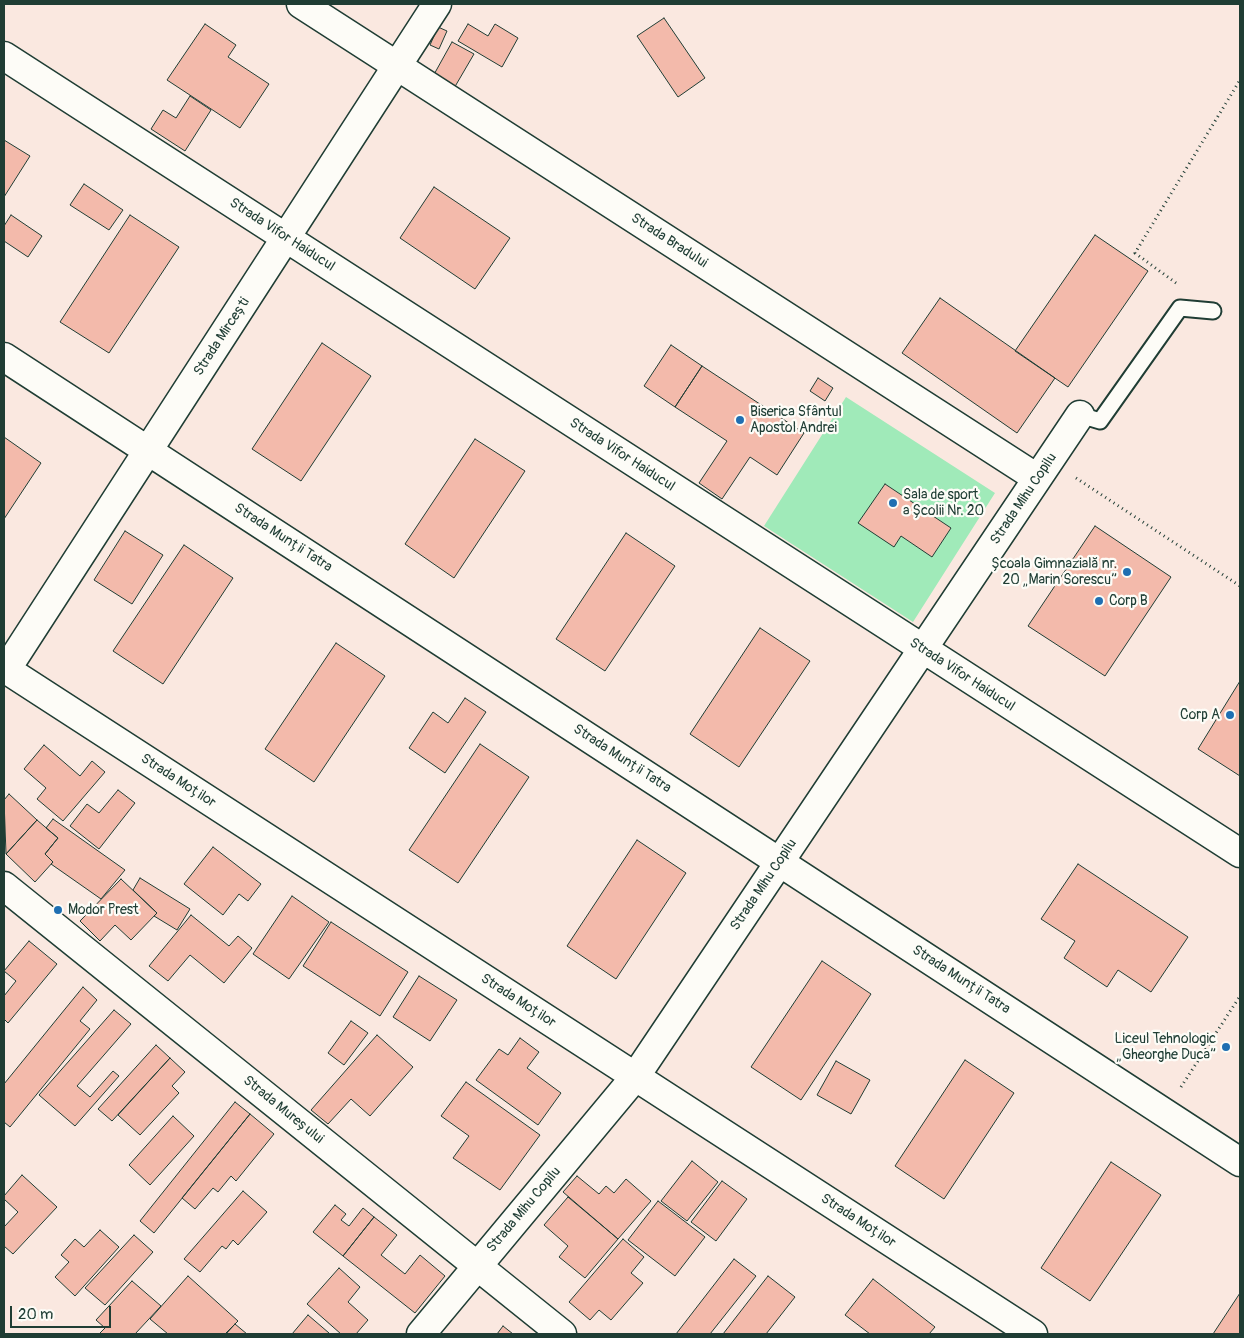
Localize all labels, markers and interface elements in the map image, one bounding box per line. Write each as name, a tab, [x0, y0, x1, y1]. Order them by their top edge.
street label: Strada Vifor Haiducul	[226, 195, 338, 275]
street label: Strada Bradului	[628, 210, 710, 272]
street label: Strada Mircești	[190, 295, 254, 379]
place label: Biserica Sfântul Apostol Andrei	[750, 404, 842, 437]
marker: Biserica Sfântul Apostol Andrei	[734, 414, 746, 426]
street label: Strada Vifor Haiducul	[566, 415, 678, 495]
street label: Strada Mihu Copilu	[987, 450, 1061, 548]
place label: Sala de sport a Școlii Nr. 20	[903, 487, 984, 520]
marker: Sala de sport a Școlii Nr. 20	[887, 497, 899, 509]
street label: Strada Munții Tatra	[231, 500, 335, 576]
place label: Școala Gimnazială nr. 20 „Marin Sorescu”	[991, 556, 1117, 588]
marker: Școala Gimnazială nr. 20 „Marin Sorescu”	[1121, 566, 1133, 578]
place label: Corp B	[1109, 593, 1148, 609]
marker: Corp B	[1093, 595, 1105, 607]
street label: Strada Vifor Haiducul	[906, 635, 1018, 715]
place label: Corp A	[1180, 707, 1220, 723]
marker: Corp A	[1224, 709, 1236, 721]
street label: Strada Munții Tatra	[570, 721, 674, 797]
street label: Strada Moților	[137, 751, 219, 811]
street label: Strada Mihu Copilu	[727, 836, 801, 934]
place label: Modor Prest	[68, 902, 139, 918]
marker: Modor Prest	[52, 904, 64, 916]
street label: Strada Munții Tatra	[909, 942, 1013, 1018]
street label: Strada Moților	[477, 971, 559, 1031]
place label: Liceul Tehnologic „Gheorghe Duca”	[1115, 1031, 1216, 1064]
marker: Liceul Tehnologic „Gheorghe Duca”	[1220, 1041, 1232, 1053]
street label: Strada Mureșului	[239, 1072, 327, 1148]
street label: Strada Mihu Copilu	[483, 1164, 565, 1256]
street label: Strada Moților	[817, 1191, 899, 1251]
scale bar	[12, 1296, 114, 1328]
text: 20 m	[18, 1305, 53, 1324]

